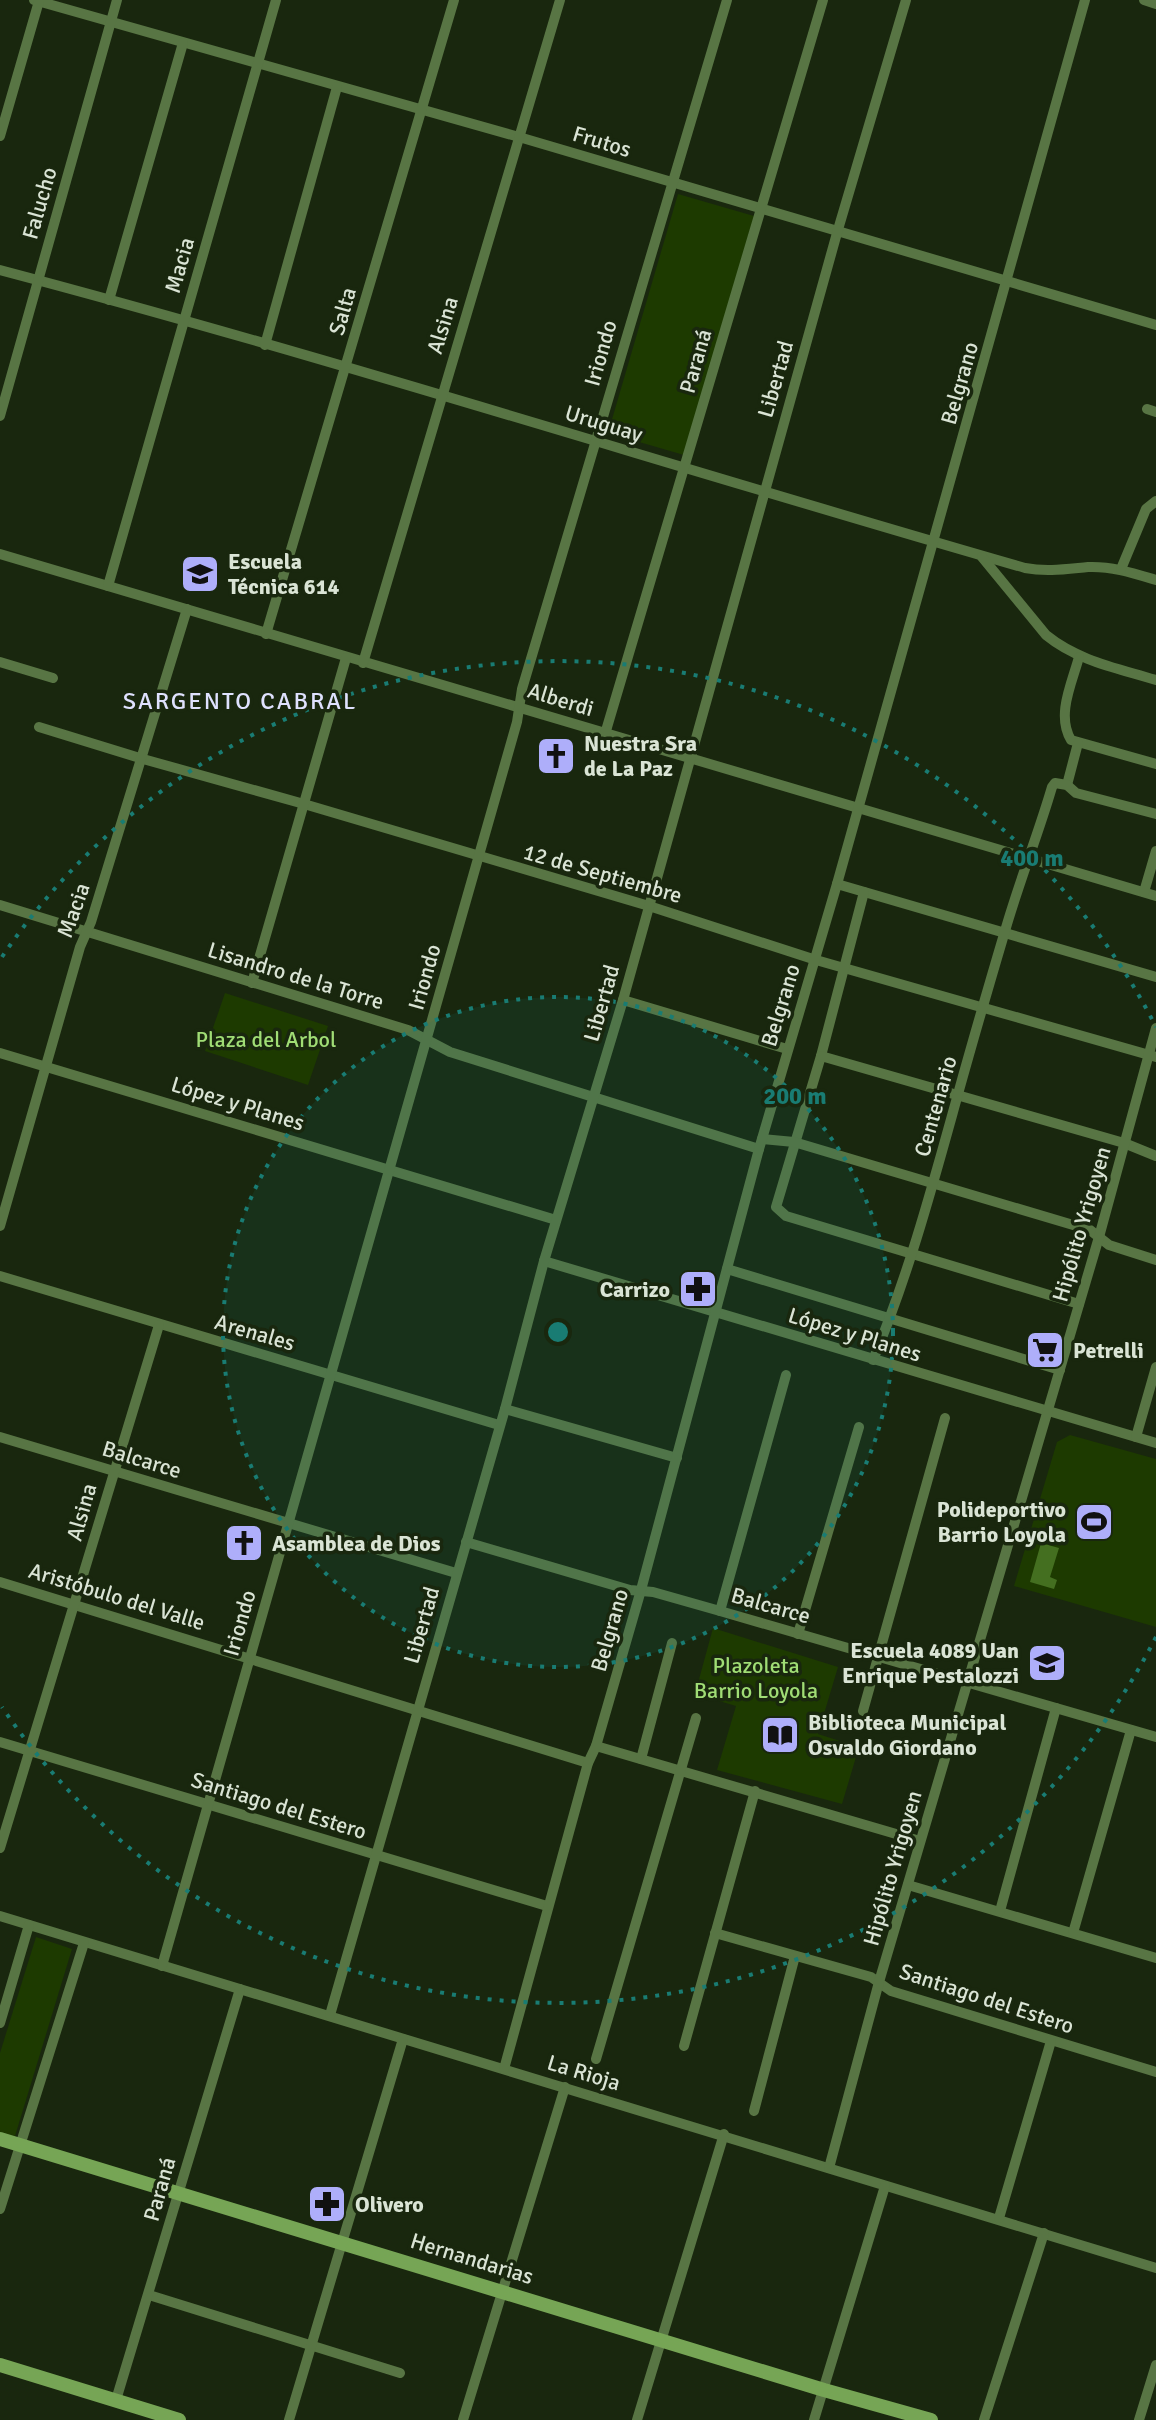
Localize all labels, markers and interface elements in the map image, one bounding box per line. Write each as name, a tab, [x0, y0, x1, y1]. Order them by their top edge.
street label: Frutos	[569, 120, 634, 163]
street label: Falucho	[16, 164, 63, 242]
street label: Macia	[159, 234, 200, 296]
street label: Salta	[323, 284, 362, 338]
street label: Alsina	[421, 293, 464, 357]
street label: Iriondo	[578, 317, 623, 389]
street label: Paraná	[673, 326, 717, 396]
street label: Libertad	[752, 338, 799, 421]
street label: Belgrano	[935, 339, 984, 428]
street label: Uruguay	[562, 399, 647, 448]
place label: Escuela Técnica 614	[228, 548, 340, 600]
school or university icon: Escuela Técnica 614	[179, 553, 221, 595]
street label: Alberdi	[525, 677, 597, 722]
district label: SARGENTO CABRAL	[123, 686, 357, 716]
place label: Nuestra Sra de La Paz	[584, 730, 697, 782]
church icon: Nuestra Sra de La Paz	[535, 735, 577, 777]
street label: 12 de Septiembre	[520, 838, 685, 909]
text: 400 m	[1000, 843, 1064, 873]
street label: Macia	[51, 879, 96, 941]
street label: Lisandro de la Torre	[205, 936, 387, 1015]
street label: Iriondo	[402, 941, 447, 1013]
street label: Belgrano	[755, 961, 806, 1050]
street label: Libertad	[578, 962, 625, 1045]
park label: Plaza del Arbol	[196, 1026, 336, 1053]
street label: Centenario	[908, 1053, 963, 1160]
street label: López y Planes	[168, 1070, 308, 1137]
text: 200 m	[763, 1081, 827, 1111]
street label: Hipólito Yrigoyen	[1046, 1143, 1117, 1305]
pharmacy icon: Carrizo	[677, 1268, 719, 1310]
place label: Carrizo	[600, 1276, 670, 1303]
street label: López y Planes	[785, 1301, 925, 1368]
street label: Arenales	[212, 1308, 298, 1357]
centre of rings	[544, 1318, 572, 1346]
supermarket icon: Petrelli	[1024, 1329, 1066, 1371]
place label: Petrelli	[1073, 1337, 1144, 1364]
street label: Balcarce	[99, 1435, 185, 1484]
street label: Alsina	[60, 1480, 103, 1544]
place label: Polideportivo Barrio Loyola	[937, 1496, 1066, 1548]
sports icon: Polideportivo Barrio Loyola	[1073, 1501, 1115, 1543]
church icon: Asamblea de Dios	[223, 1522, 265, 1564]
place label: Asamblea de Dios	[272, 1530, 441, 1557]
street label: Aristóbulo del Valle	[25, 1557, 208, 1636]
street label: Balcarce	[728, 1581, 814, 1630]
street label: Libertad	[398, 1584, 445, 1667]
street label: Belgrano	[585, 1586, 634, 1675]
street label: Iriondo	[217, 1587, 262, 1659]
place label: Escuela 4089 Uan Enrique Pestalozzi	[842, 1637, 1019, 1689]
school or university icon: Escuela 4089 Uan Enrique Pestalozzi	[1026, 1642, 1068, 1684]
park label: Plazoleta Barrio Loyola	[694, 1652, 818, 1704]
place label: Biblioteca Municipal Osvaldo Giordano	[808, 1709, 1006, 1761]
library icon: Biblioteca Municipal Osvaldo Giordano	[759, 1714, 801, 1756]
street label: Santiago del Estero	[188, 1766, 370, 1845]
street label: Hipólito Yrigoyen	[857, 1787, 928, 1949]
street label: Santiago del Estero	[896, 1958, 1077, 2039]
street label: La Rioja	[544, 2049, 624, 2096]
street label: Paraná	[137, 2154, 181, 2224]
pharmacy icon: Olivero	[306, 2183, 348, 2225]
place label: Olivero	[355, 2191, 424, 2218]
street label: Hernandarias	[407, 2227, 537, 2290]

